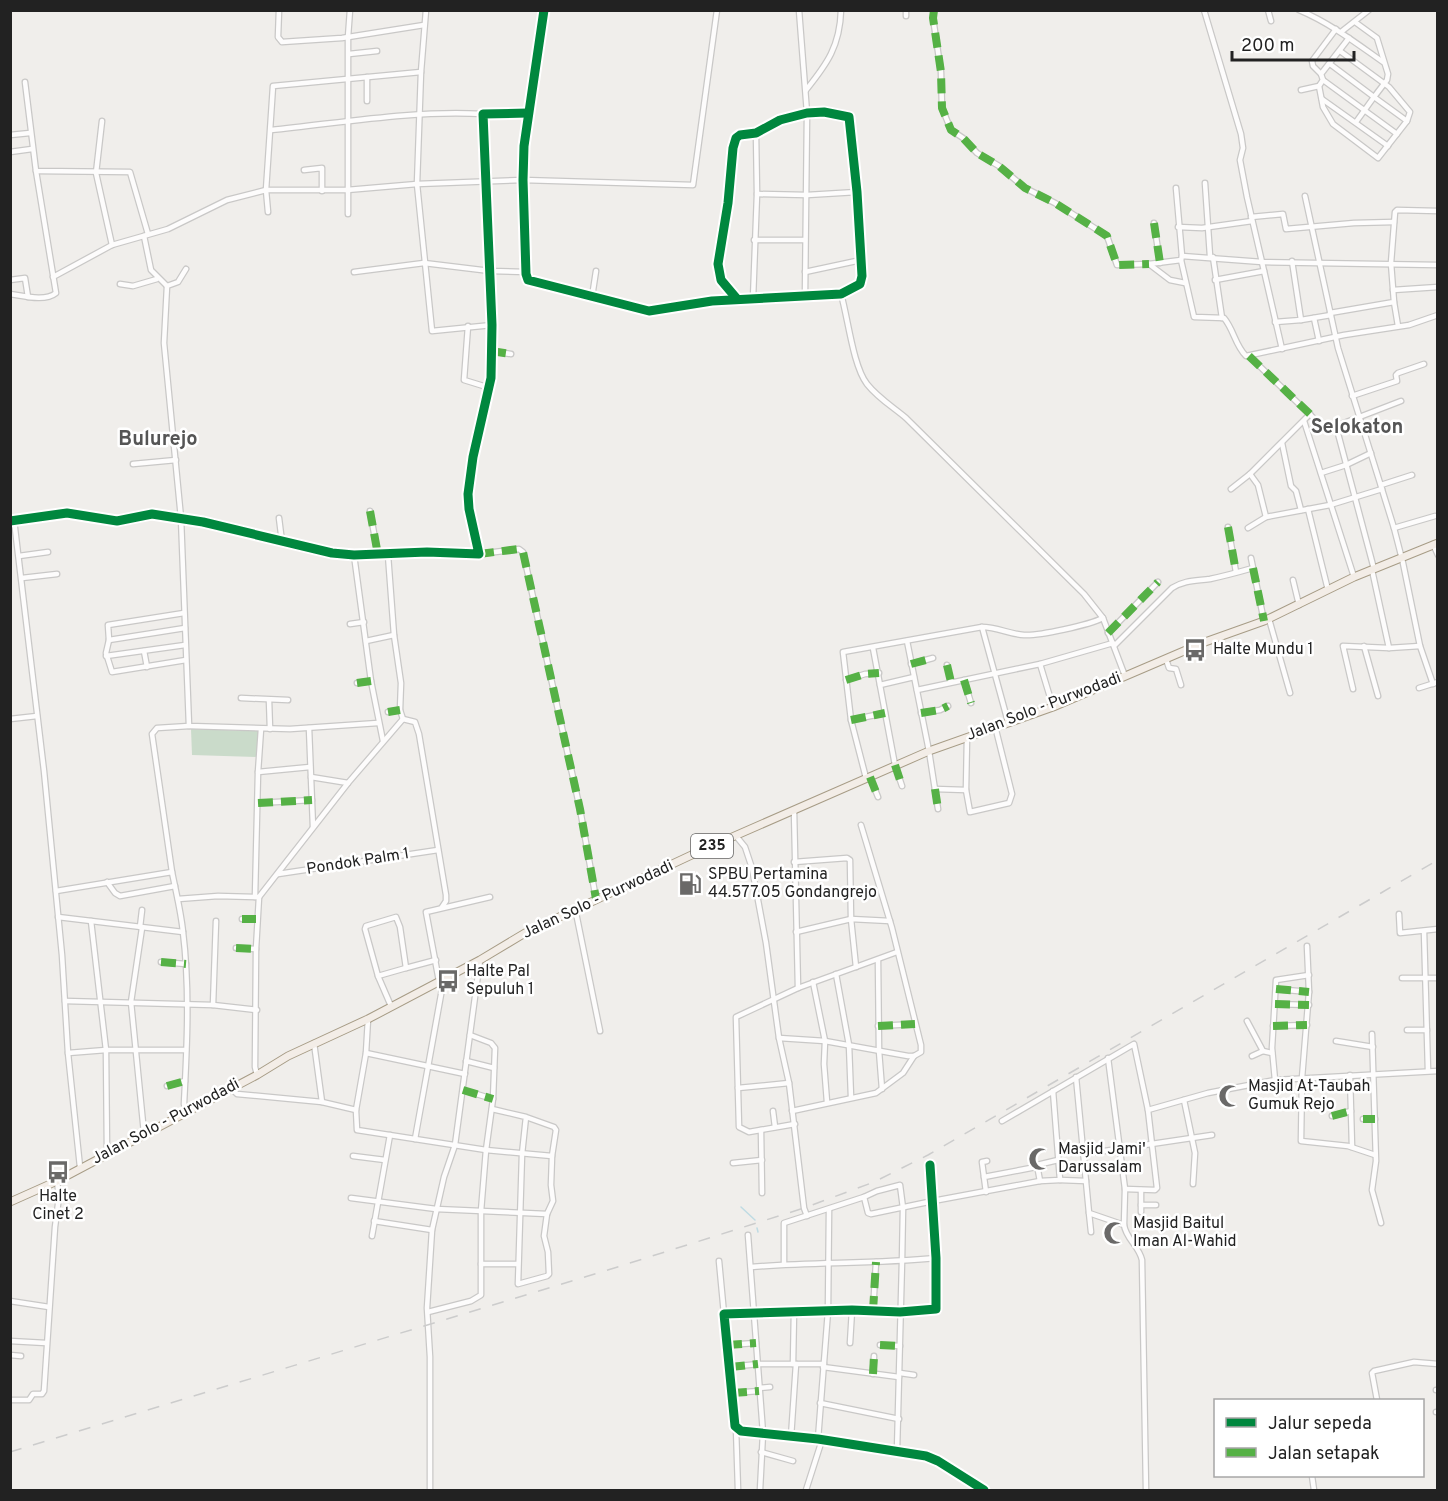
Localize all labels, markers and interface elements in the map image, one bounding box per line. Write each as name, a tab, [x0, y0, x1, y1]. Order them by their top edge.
scale bar	[1232, 24, 1354, 62]
text: 200 m	[1241, 35, 1294, 58]
district label: Selokaton	[1311, 415, 1403, 441]
district label: Bulurejo	[118, 427, 198, 453]
bus stop icon: Halte Mundu 1	[1182, 637, 1208, 663]
place label: Halte Mundu 1	[1213, 640, 1314, 660]
street label: Jalan Solo - Purwodadi	[964, 668, 1124, 746]
road number: 235	[691, 834, 733, 858]
street label: Pondok Palm 1	[305, 844, 411, 880]
street label: Jalan Solo - Purwodadi	[519, 856, 677, 944]
place label: SPBU Pertamina 44.577.05 Gondangrejo	[708, 865, 877, 903]
fuel station icon: SPBU Pertamina 44.577.05 Gondangrejo	[677, 871, 703, 897]
place label: Halte Pal Sepuluh 1	[466, 962, 534, 1000]
bus stop icon: Halte Pal Sepuluh 1	[435, 968, 461, 994]
street label: Jalan Solo - Purwodadi	[89, 1075, 243, 1169]
place label: Masjid At-Taubah Gumuk Rejo	[1248, 1077, 1370, 1115]
mosque icon: Masjid At-Taubah Gumuk Rejo	[1217, 1083, 1243, 1109]
place label: Masjid Jami' Darussalam	[1058, 1140, 1146, 1178]
mosque icon: Masjid Jami' Darussalam	[1027, 1146, 1053, 1172]
bus stop icon: Halte Cinet 2	[45, 1159, 71, 1185]
place label: Halte Cinet 2	[32, 1187, 84, 1225]
place label: Masjid Baitul Iman Al-Wahid	[1133, 1214, 1237, 1252]
mosque icon: Masjid Baitul Iman Al-Wahid	[1102, 1220, 1128, 1246]
legend	[1214, 1399, 1424, 1477]
text: Jalur sepeda	[1268, 1413, 1372, 1436]
text: Jalan setapak	[1268, 1443, 1380, 1466]

